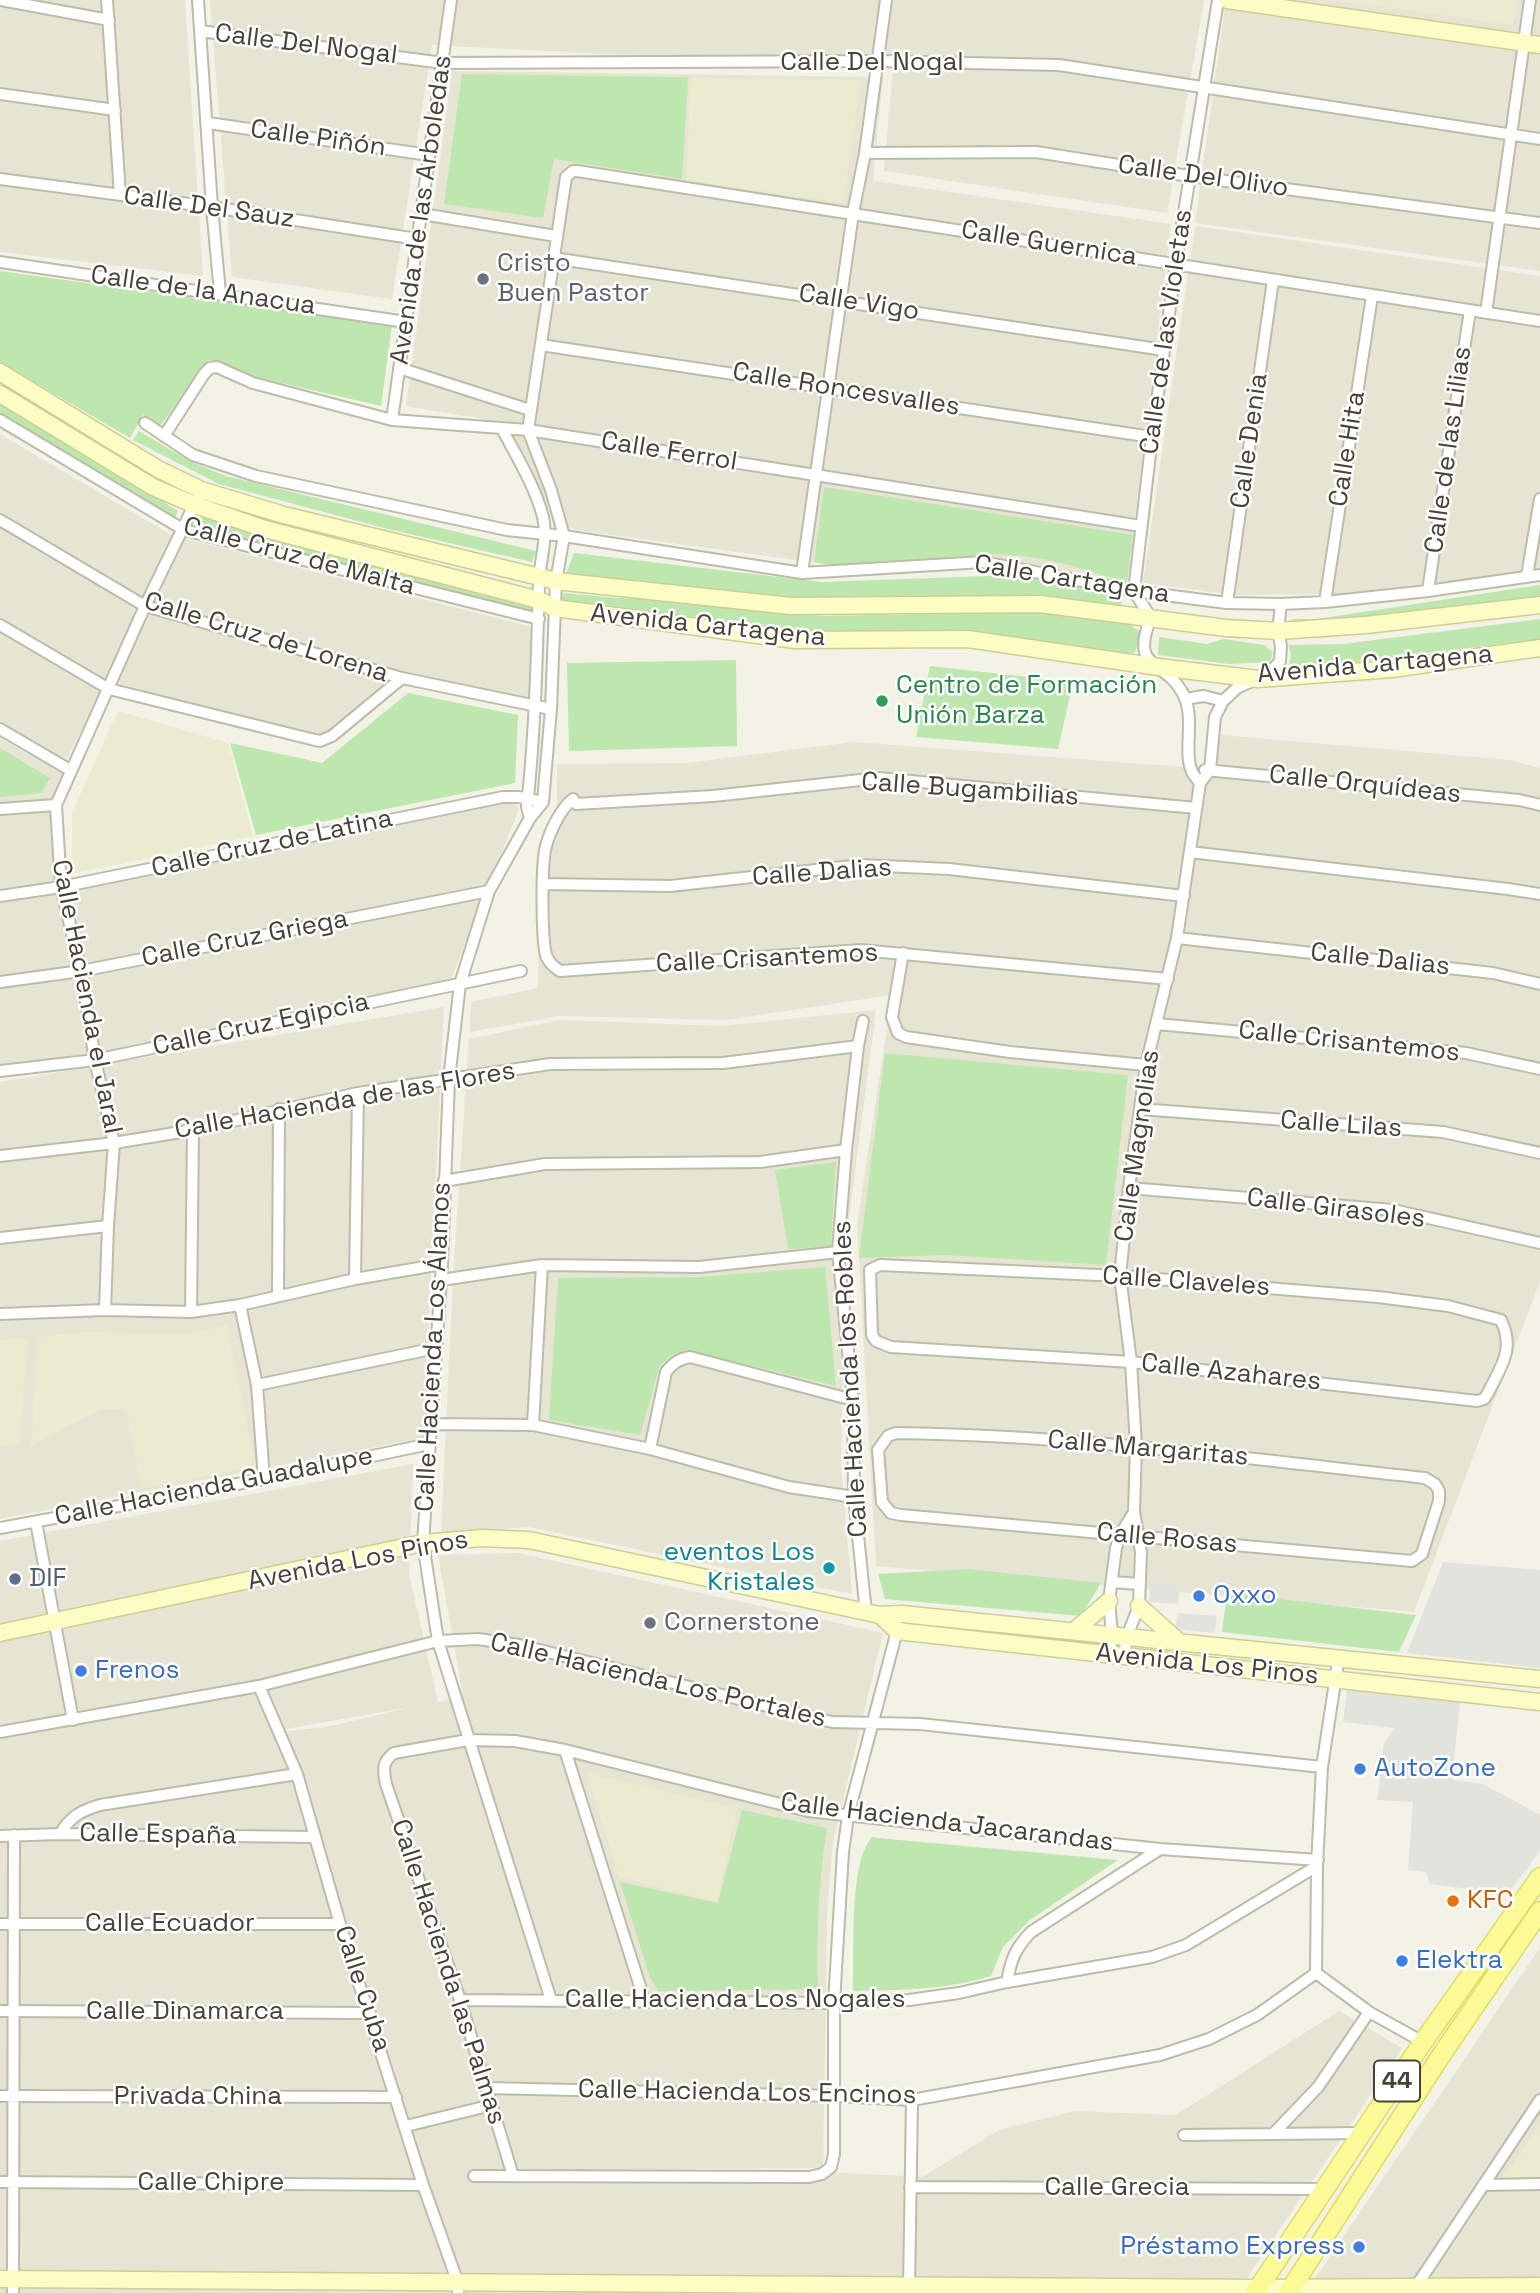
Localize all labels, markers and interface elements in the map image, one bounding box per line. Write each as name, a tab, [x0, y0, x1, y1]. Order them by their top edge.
street label: Calle Del Nogal	[213, 18, 399, 72]
street label: Calle Del Nogal	[780, 47, 964, 79]
street label: Avenida de las Arboledas	[385, 53, 459, 367]
street label: Calle Piñón	[248, 114, 388, 164]
street label: Calle Del Olivo	[1116, 150, 1290, 204]
street label: Calle Del Sauz	[122, 181, 296, 235]
street label: Calle de las Violetas	[1134, 207, 1200, 457]
street label: Calle Guernica	[959, 215, 1139, 273]
place label: Cristo Buen Pastor	[497, 248, 649, 310]
street label: Calle de la Anacua	[89, 260, 317, 322]
marker: Cristo Buen Pastor	[475, 271, 491, 287]
street label: Calle Vigo	[796, 278, 922, 328]
street label: Calle de las Lilias	[1419, 344, 1479, 556]
street label: Calle Roncesvalles	[730, 357, 962, 423]
street label: Calle Denia	[1225, 371, 1275, 511]
street label: Calle Hita	[1323, 389, 1373, 509]
street label: Calle Ferrol	[599, 426, 739, 478]
street label: Calle Cruz de Malta	[180, 511, 418, 603]
street label: Calle Cartagena	[972, 549, 1172, 611]
street label: Calle Cruz de Lorena	[140, 586, 392, 690]
street label: Avenida Cartagena	[589, 598, 827, 654]
street label: Avenida Cartagena	[1256, 639, 1494, 691]
place label: Centro de Formación Unión Barza	[896, 670, 1157, 732]
marker: Centro de Formación Unión Barza	[874, 693, 890, 709]
street label: Calle Orquídeas	[1267, 759, 1463, 811]
street label: Calle Bugambilias	[860, 767, 1080, 813]
street label: Calle Cruz de Latina	[149, 803, 395, 885]
street label: Calle Dalias	[751, 853, 893, 893]
street label: Calle Hacienda el Jaral	[44, 857, 128, 1137]
street label: Calle Cruz Griega	[139, 904, 351, 974]
street label: Calle Dalias	[1309, 937, 1451, 983]
street label: Calle Crisantemos	[655, 938, 879, 980]
street label: Calle Cruz Egipcia	[150, 987, 372, 1063]
street label: Calle Crisantemos	[1237, 1015, 1461, 1069]
street label: Calle Magnolias	[1109, 1048, 1167, 1244]
street label: Calle Hacienda de las Flores	[172, 1056, 518, 1146]
street label: Calle Lilas	[1279, 1105, 1403, 1145]
street label: Calle Hacienda Los Álamos	[410, 1181, 458, 1513]
street label: Calle Girasoles	[1245, 1183, 1427, 1235]
street label: Calle Hacienda los Robles	[827, 1220, 875, 1538]
street label: Calle Claveles	[1101, 1261, 1271, 1303]
street label: Calle Azahares	[1140, 1348, 1322, 1398]
street label: Calle Margaritas	[1046, 1425, 1250, 1473]
street label: Calle Hacienda Guadalupe	[52, 1441, 376, 1533]
street label: Calle Rosas	[1095, 1517, 1239, 1561]
street label: Avenida Los Pinos	[245, 1524, 471, 1598]
place label: eventos Los Kristales	[664, 1537, 815, 1598]
marker: eventos Los Kristales	[821, 1560, 837, 1576]
place label: DIF	[29, 1563, 67, 1595]
marker: DIF	[7, 1571, 23, 1587]
place label: Oxxo	[1213, 1580, 1276, 1612]
marker: Oxxo	[1191, 1588, 1207, 1604]
place label: Cornerstone	[664, 1607, 820, 1639]
marker: Cornerstone	[642, 1615, 658, 1631]
street label: Calle Hacienda Los Portales	[487, 1627, 829, 1735]
street label: Avenida Los Pinos	[1094, 1638, 1320, 1692]
place label: Frenos	[95, 1655, 179, 1687]
marker: Frenos	[73, 1663, 89, 1679]
place label: AutoZone	[1374, 1753, 1496, 1785]
marker: AutoZone	[1352, 1761, 1368, 1777]
street label: Calle Hacienda Jacarandas	[779, 1787, 1115, 1859]
street label: Calle Hacienda las Palmas	[384, 1816, 512, 2128]
street label: Calle España	[79, 1818, 237, 1852]
place label: KFC	[1467, 1885, 1513, 1917]
marker: KFC	[1445, 1893, 1461, 1909]
street label: Calle Ecuador	[85, 1908, 255, 1940]
street label: Calle Cuba	[327, 1922, 397, 2056]
place label: Elektra	[1416, 1945, 1503, 1977]
marker: Elektra	[1394, 1953, 1410, 1969]
street label: Calle Hacienda Los Nogales	[565, 1984, 905, 2016]
street label: Calle Dinamarca	[86, 1996, 284, 2028]
road number: 44	[1374, 2060, 1420, 2102]
street label: Calle Hacienda Los Encinos	[578, 2074, 916, 2112]
street label: Privada China	[114, 2081, 282, 2113]
street label: Calle Chipre	[138, 2167, 284, 2199]
street label: Calle Grecia	[1044, 2172, 1190, 2204]
place label: Préstamo Express	[1120, 2231, 1345, 2263]
marker: Préstamo Express	[1351, 2239, 1367, 2255]

